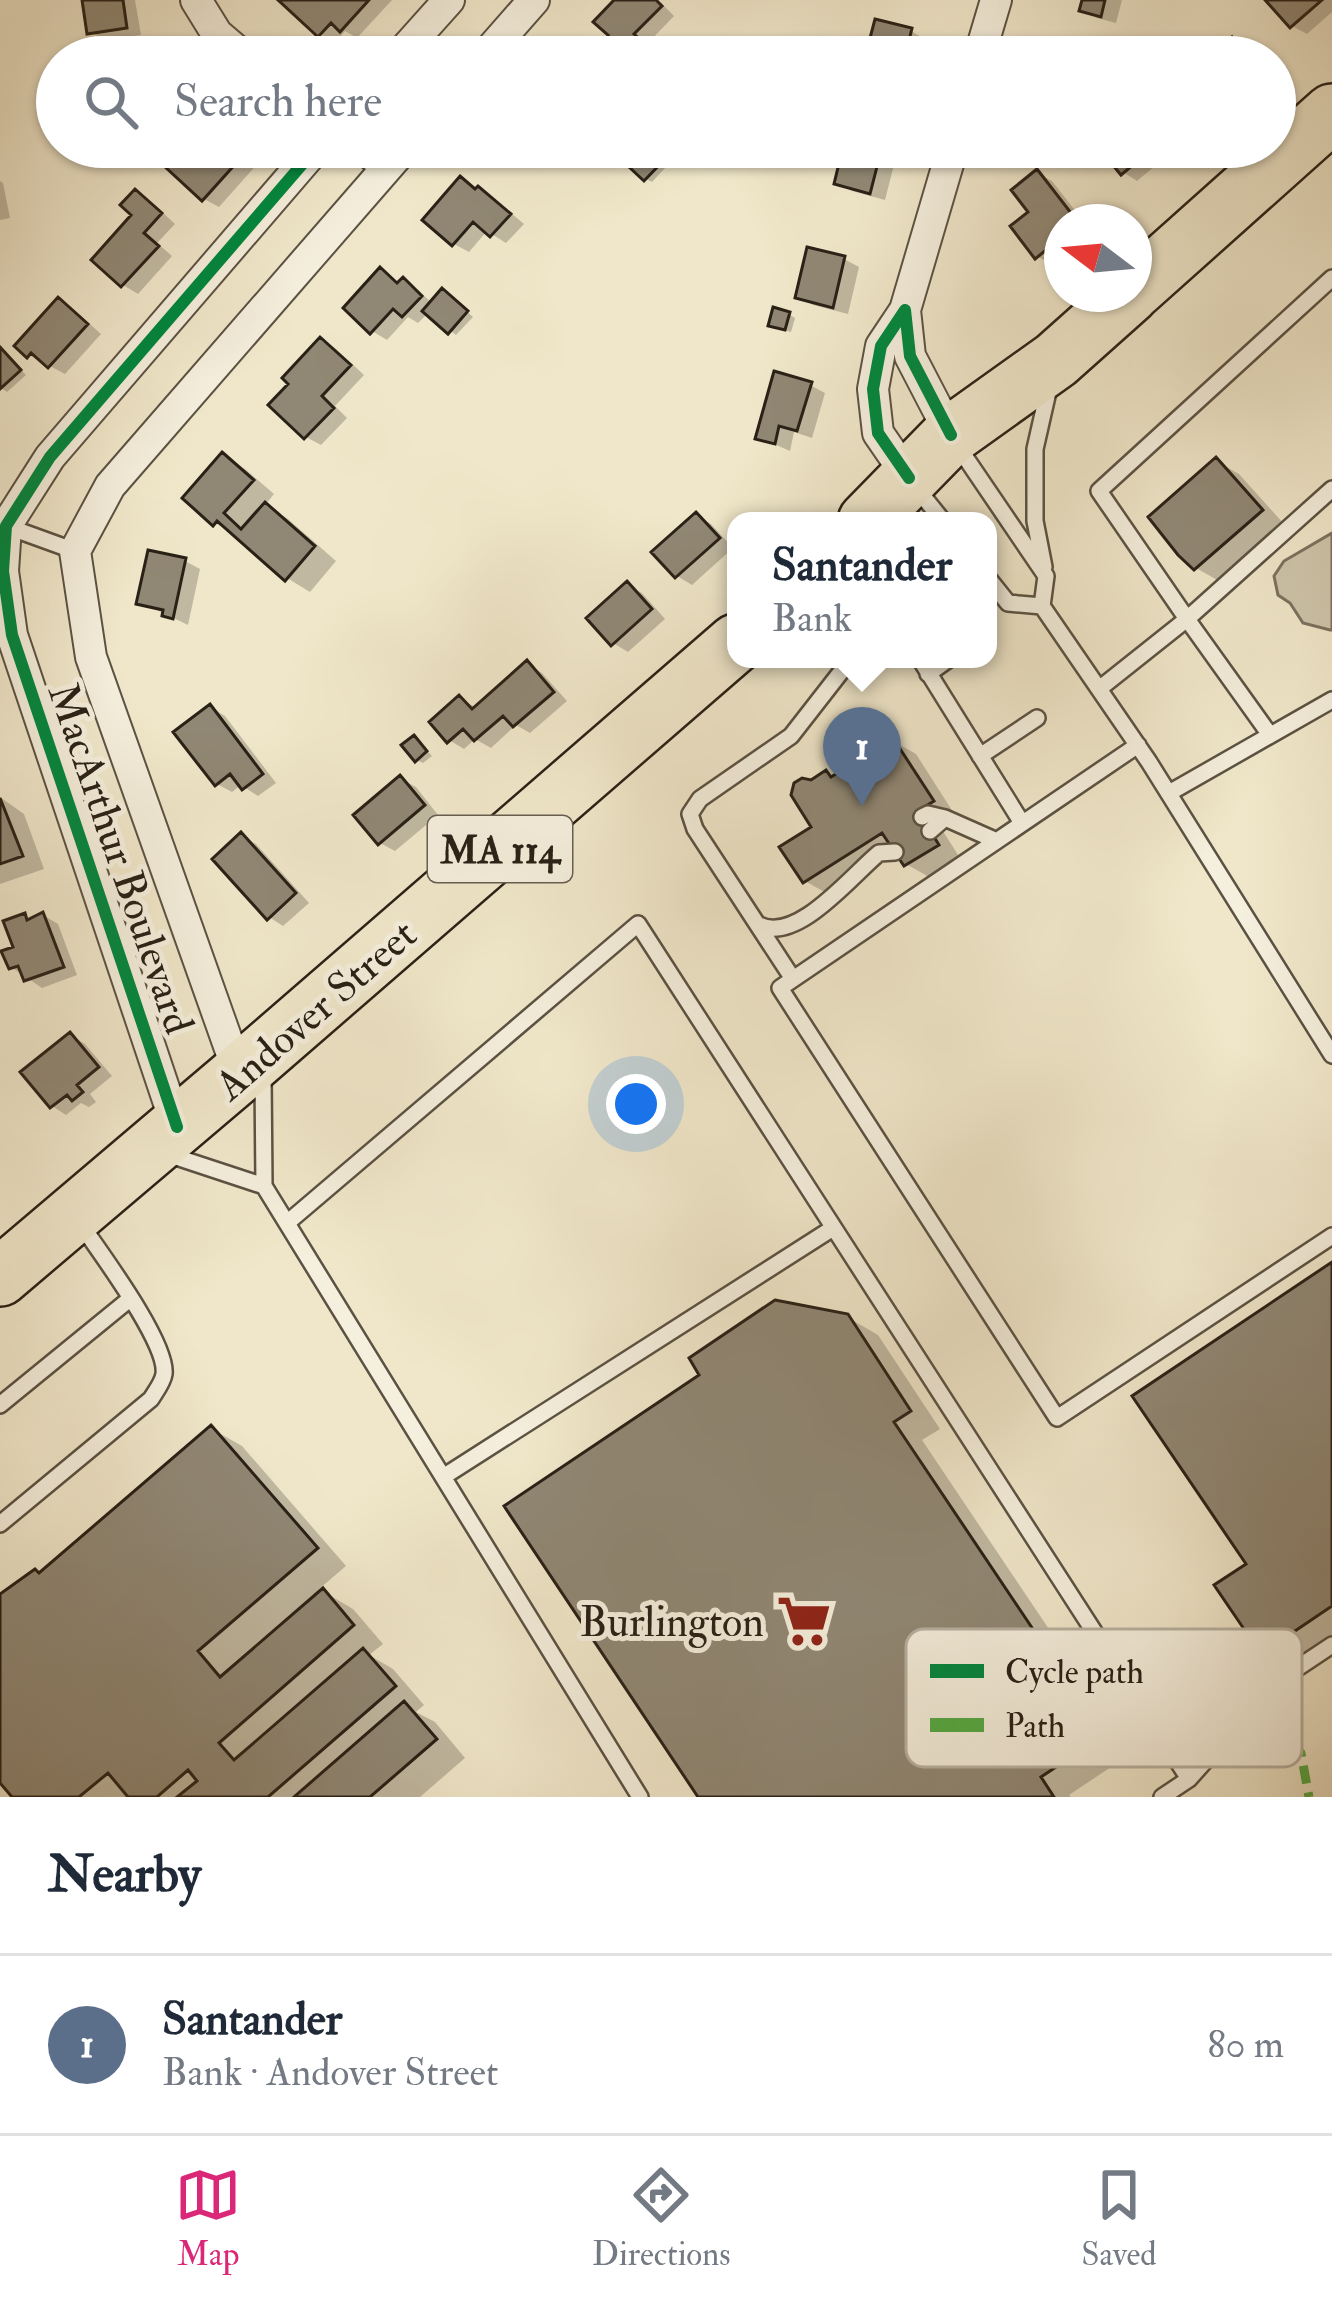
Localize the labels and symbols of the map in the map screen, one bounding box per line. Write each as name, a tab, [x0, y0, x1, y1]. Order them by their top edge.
north arrow	[1044, 204, 1152, 312]
street label: MacArthur Boulevard	[36, 677, 205, 1041]
pin: 1	[823, 707, 901, 806]
road number: MA 114	[428, 816, 572, 882]
street label: Andover Street	[204, 909, 428, 1113]
your location	[606, 1074, 666, 1134]
supermarket icon: Burlington	[775, 1592, 833, 1650]
place label: Burlington	[580, 1597, 764, 1649]
legend	[906, 1629, 1302, 1767]
text: Cycle path	[1005, 1652, 1144, 1694]
text: Path	[1005, 1706, 1065, 1747]

